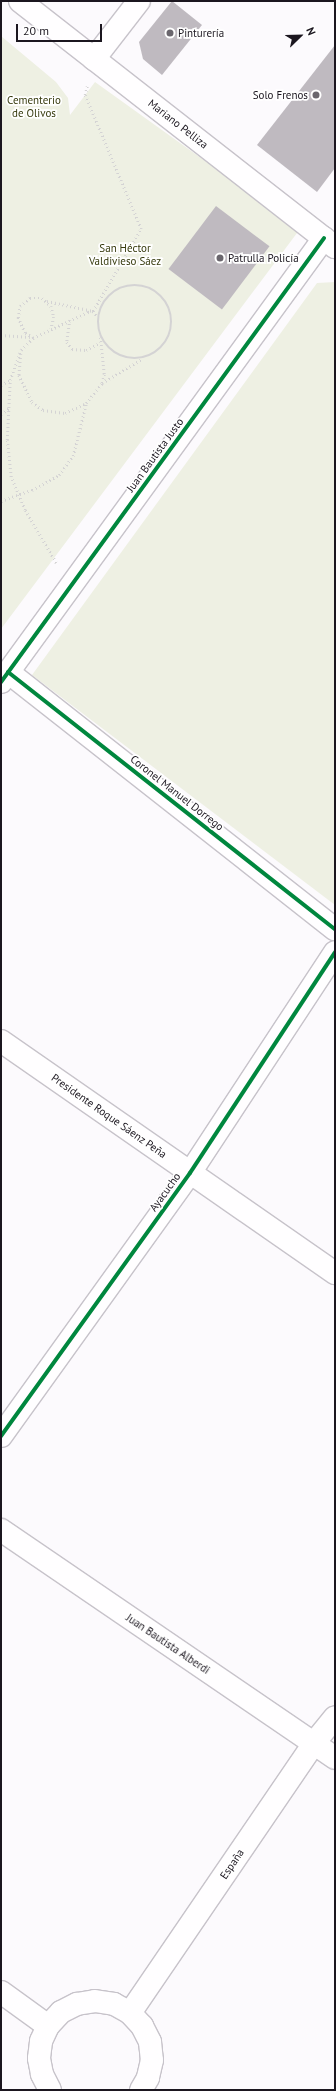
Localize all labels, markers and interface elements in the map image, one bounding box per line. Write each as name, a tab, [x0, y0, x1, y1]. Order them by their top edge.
scale bar	[18, 16, 104, 42]
north arrow	[280, 16, 320, 56]
text: 20 m	[23, 23, 49, 38]
text: N	[303, 25, 319, 37]
place label: Pinturería	[178, 26, 224, 40]
marker: Pinturería	[165, 28, 175, 38]
place label: Solo Frenos	[253, 88, 308, 102]
marker: Solo Frenos	[311, 90, 321, 100]
park label: Cementerio de Olivos	[7, 94, 61, 120]
street label: Mariano Pelliza	[145, 97, 211, 151]
park label: San Héctor Valdivieso Sáez	[89, 242, 161, 268]
place label: Patrulla Policía	[228, 251, 299, 265]
marker: Patrulla Policía	[215, 253, 225, 263]
street label: Juan Bautista Justo	[124, 416, 186, 494]
street label: Coronel Manuel Dorrego	[128, 752, 226, 834]
street label: Presidente Roque Sáenz Peña	[49, 1071, 169, 1161]
street label: Ayacucho	[147, 1170, 183, 1214]
street label: Juan Bautista Alberdi	[123, 1611, 213, 1677]
street label: España	[217, 1846, 247, 1882]

